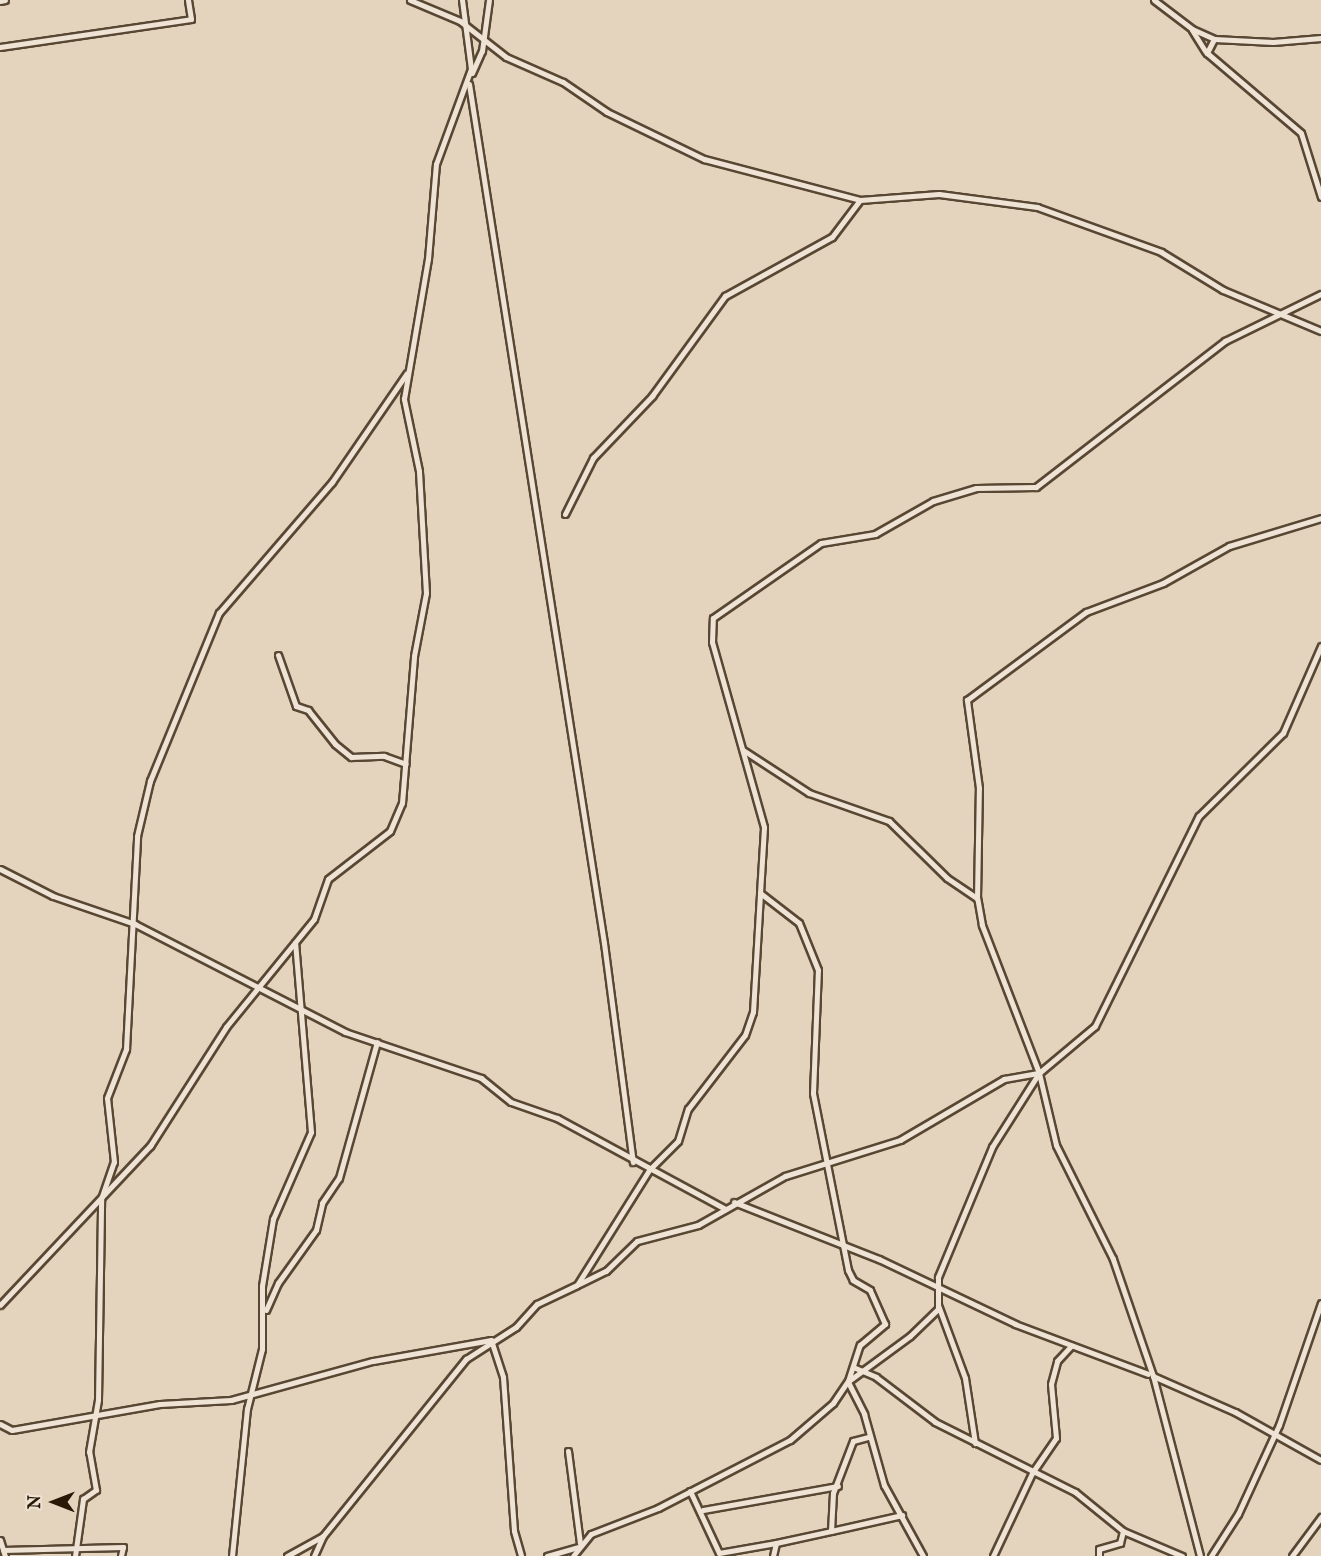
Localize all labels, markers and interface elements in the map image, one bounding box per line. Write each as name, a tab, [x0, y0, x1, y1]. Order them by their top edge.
north arrow	[24, 1472, 84, 1532]
text: N	[26, 1495, 46, 1509]

